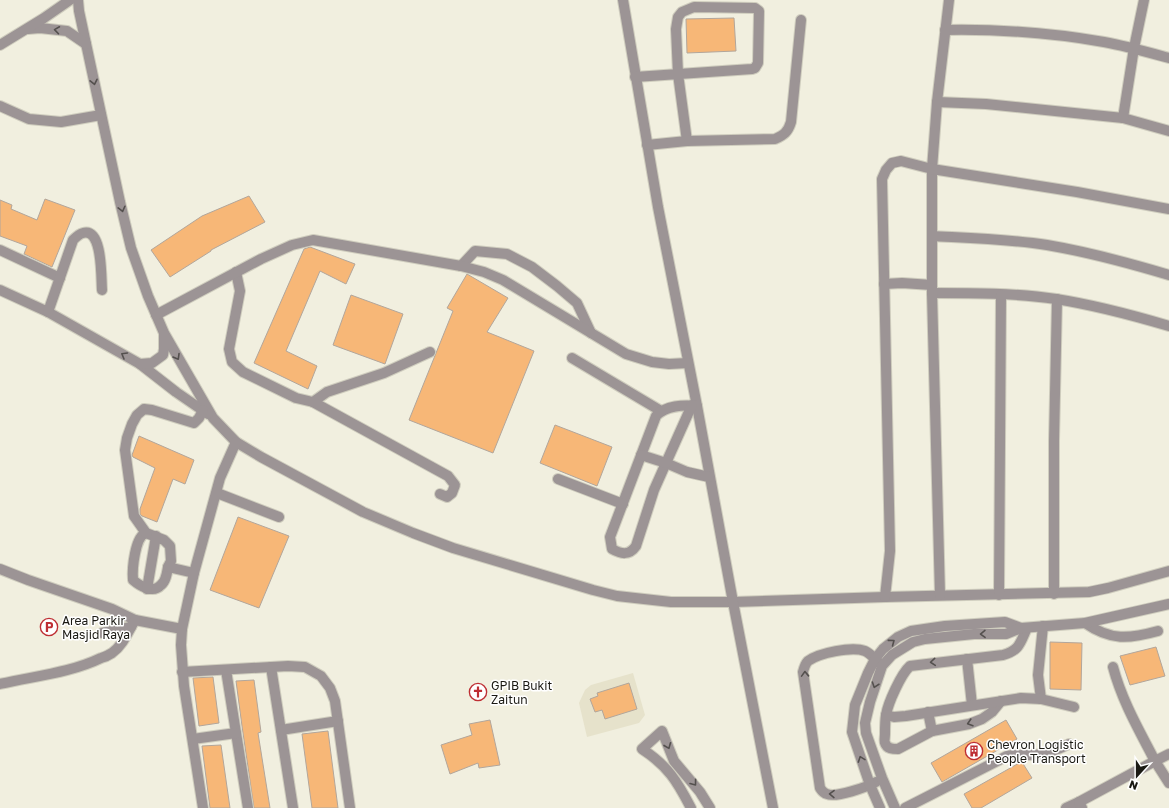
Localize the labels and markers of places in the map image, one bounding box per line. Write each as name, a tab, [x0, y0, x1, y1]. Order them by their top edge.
place label: Area Parkir Masjid Raya	[62, 613, 130, 642]
parking icon: Area Parkir Masjid Raya	[39, 617, 59, 637]
place label: GPIB Bukit Zaitun	[491, 678, 552, 707]
church icon: GPIB Bukit Zaitun	[468, 682, 488, 702]
place label: Chevron Logistic People Transport	[987, 737, 1086, 766]
building icon: Chevron Logistic People Transport	[964, 741, 984, 761]

